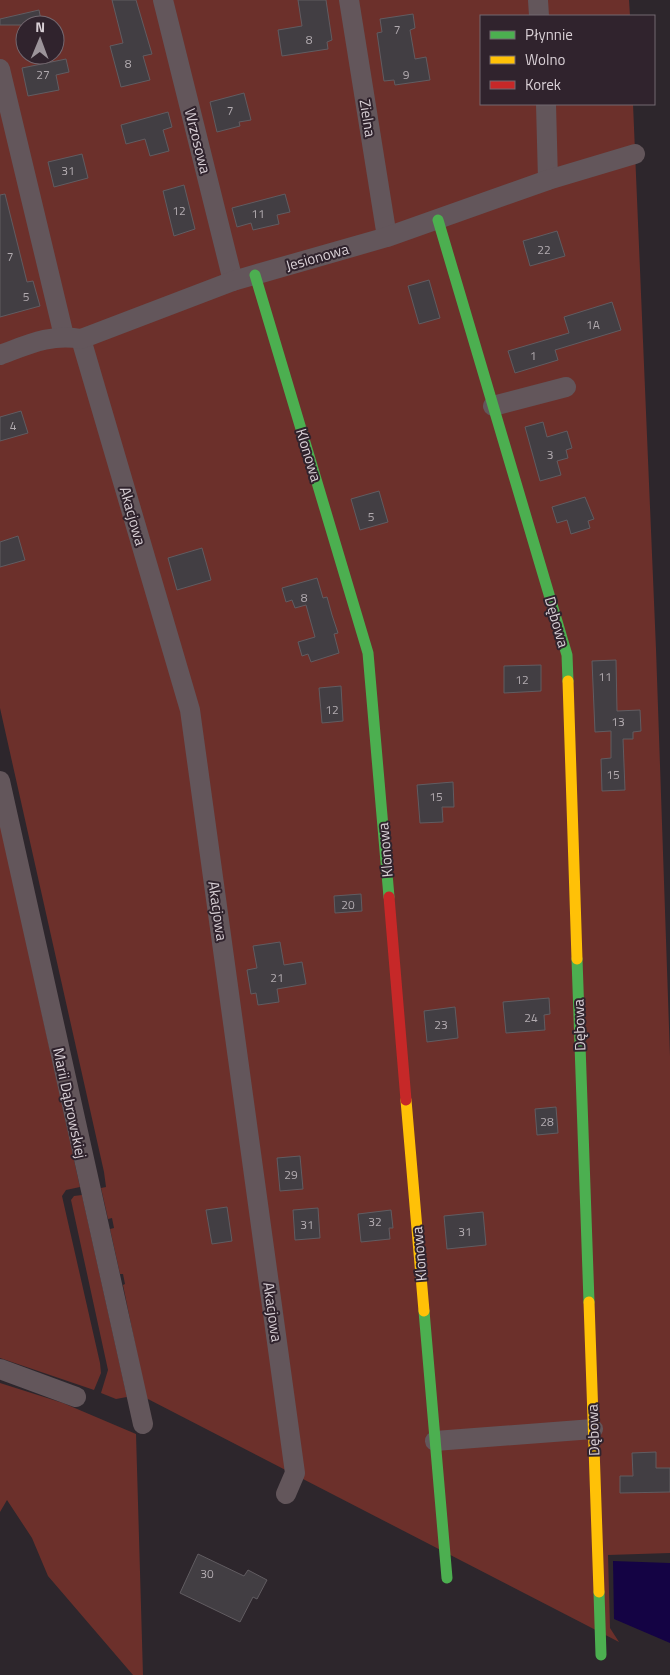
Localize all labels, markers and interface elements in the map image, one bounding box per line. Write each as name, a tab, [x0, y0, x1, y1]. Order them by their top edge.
north arrow	[15, 15, 65, 65]
legend	[480, 15, 655, 105]
text: N	[35, 16, 45, 37]
house number: 7	[394, 20, 400, 39]
text: Płynnie	[525, 23, 573, 46]
house number: 8	[306, 30, 313, 49]
text: Wolno	[525, 48, 565, 71]
house number: 8	[125, 54, 132, 73]
house number: 27	[36, 65, 50, 84]
house number: 9	[403, 65, 410, 84]
text: Korek	[525, 73, 561, 96]
street label: Zielna	[354, 97, 382, 139]
house number: 7	[227, 101, 233, 120]
street label: Wrzosowa	[179, 106, 217, 177]
house number: 31	[61, 161, 75, 180]
house number: 12	[172, 201, 186, 220]
house number: 11	[251, 204, 265, 223]
street label: Jesionowa	[283, 237, 352, 277]
house number: 22	[537, 240, 551, 259]
house number: 7	[7, 247, 13, 266]
house number: 5	[23, 287, 30, 306]
house number: 1A	[586, 315, 600, 334]
house number: 1	[530, 346, 536, 365]
house number: 4	[10, 416, 17, 435]
street label: Klonowa	[290, 425, 328, 485]
house number: 3	[547, 445, 553, 464]
street label: Akacjowa	[114, 484, 152, 549]
house number: 5	[368, 507, 375, 526]
house number: 8	[301, 588, 308, 607]
street label: Dębowa	[539, 594, 575, 651]
house number: 11	[598, 667, 612, 686]
house number: 12	[515, 670, 529, 689]
house number: 12	[325, 700, 339, 719]
house number: 13	[611, 712, 625, 731]
house number: 15	[606, 765, 620, 784]
house number: 15	[429, 787, 443, 806]
street label: Klonowa	[371, 821, 399, 878]
street label: Akacjowa	[202, 880, 234, 943]
house number: 20	[341, 895, 355, 914]
house number: 21	[270, 968, 284, 987]
street label: Dębowa	[567, 998, 591, 1051]
house number: 24	[524, 1008, 538, 1027]
house number: 23	[434, 1015, 448, 1034]
street label: Marii Dąbrowskiej	[47, 1045, 93, 1161]
house number: 28	[540, 1112, 554, 1131]
house number: 29	[284, 1165, 298, 1184]
house number: 32	[368, 1212, 382, 1231]
house number: 31	[300, 1215, 314, 1234]
house number: 31	[458, 1222, 472, 1241]
street label: Klonowa	[405, 1225, 433, 1282]
street label: Akacjowa	[257, 1281, 289, 1344]
street label: Dębowa	[581, 1403, 605, 1456]
house number: 30	[200, 1564, 214, 1583]

